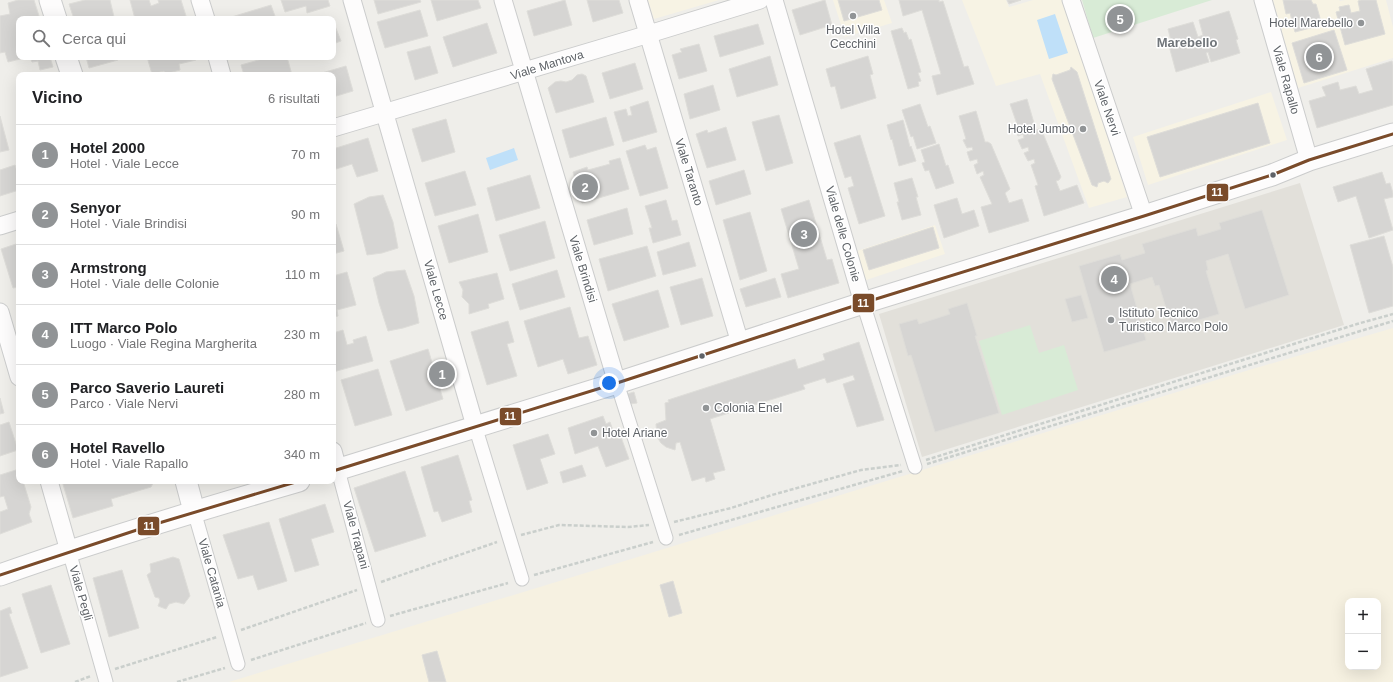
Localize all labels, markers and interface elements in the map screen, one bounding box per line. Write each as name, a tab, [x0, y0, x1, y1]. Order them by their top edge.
pin: 5	[1107, 4, 1133, 34]
marker: Hotel Villa Cecchini	[848, 11, 858, 21]
search box	[16, 16, 336, 60]
place label: Hotel Marebello	[1269, 16, 1353, 30]
marker: Hotel Marebello	[1356, 18, 1366, 28]
place label: Hotel Villa Cecchini	[826, 23, 880, 51]
icon: search	[30, 27, 52, 49]
text: Cerca qui	[62, 30, 126, 47]
district label: Marebello	[1157, 35, 1217, 50]
pin: 6	[1306, 42, 1332, 72]
street label: Viale Rapallo	[1270, 44, 1303, 116]
street label: Viale Mantova	[509, 47, 586, 83]
street label: Viale Nervi	[1091, 78, 1123, 138]
text: Vicino	[32, 88, 83, 107]
text: 6 risultati	[268, 91, 320, 106]
place label: Hotel Jumbo	[1008, 122, 1075, 136]
marker: Hotel Jumbo	[1078, 124, 1088, 134]
street label: Viale Taranto	[672, 137, 706, 208]
text: Hotel 2000	[70, 139, 145, 156]
text: 1	[41, 147, 49, 162]
text: 70 m	[291, 147, 320, 162]
text: Hotel · Viale Lecce	[70, 156, 179, 171]
unlabelled marker	[1268, 170, 1278, 180]
pin: 2	[572, 172, 598, 202]
line badge: 11	[1206, 183, 1229, 202]
street label: Viale delle Colonie	[823, 184, 863, 284]
text: 11	[1211, 186, 1223, 198]
text: Senyor	[70, 199, 121, 216]
text: 2	[41, 207, 49, 222]
text: 90 m	[291, 207, 320, 222]
text: Hotel · Viale Brindisi	[70, 216, 187, 231]
pin: 3	[791, 219, 817, 249]
street label: Viale Brindisi	[566, 234, 600, 304]
street label: Viale Lecce	[421, 258, 451, 322]
text: Armstrong	[70, 259, 147, 276]
pin: 4	[1101, 264, 1127, 294]
text: 3	[41, 267, 49, 282]
text: 110 m	[285, 267, 320, 282]
text: Hotel · Viale delle Colonie	[70, 276, 219, 291]
line badge: 11	[852, 293, 875, 313]
text: 11	[857, 297, 869, 309]
place label: Istituto Tecnico Turistico Marco Polo	[1119, 306, 1228, 334]
marker: Istituto Tecnico Turistico Marco Polo	[1106, 315, 1116, 325]
text: ITT Marco Polo	[70, 319, 178, 336]
text: 4	[41, 327, 49, 342]
text: 230 m	[284, 327, 320, 342]
text: Luogo · Viale Regina Margherita	[70, 336, 257, 351]
unlabelled marker	[697, 351, 707, 361]
pin: 1	[429, 359, 455, 389]
your location	[599, 373, 619, 393]
text: Parco Saverio Laureti	[70, 379, 224, 396]
text: 5	[41, 387, 49, 402]
text: 280 m	[284, 387, 320, 402]
text: Parco · Viale Nervi	[70, 396, 178, 411]
place label: Colonia Enel	[714, 401, 782, 415]
marker: Colonia Enel	[701, 403, 711, 413]
line badge: 11	[499, 407, 522, 426]
text: 11	[504, 410, 516, 422]
place label: Hotel Ariane	[602, 426, 668, 440]
marker: Hotel Ariane	[589, 428, 599, 438]
text: Hotel Ravello	[70, 439, 165, 456]
text: 6	[41, 447, 49, 462]
text: 340 m	[284, 447, 320, 462]
text: Hotel · Viale Rapallo	[70, 456, 188, 471]
street label: Viale Trapani	[340, 499, 372, 571]
line badge: 11	[137, 516, 160, 536]
text: 11	[143, 520, 155, 532]
street label: Viale Catania	[195, 537, 229, 609]
street label: Viale Pegli	[66, 564, 96, 622]
map controls	[1345, 598, 1381, 670]
button: +	[1345, 598, 1381, 634]
button: −	[1345, 634, 1381, 670]

